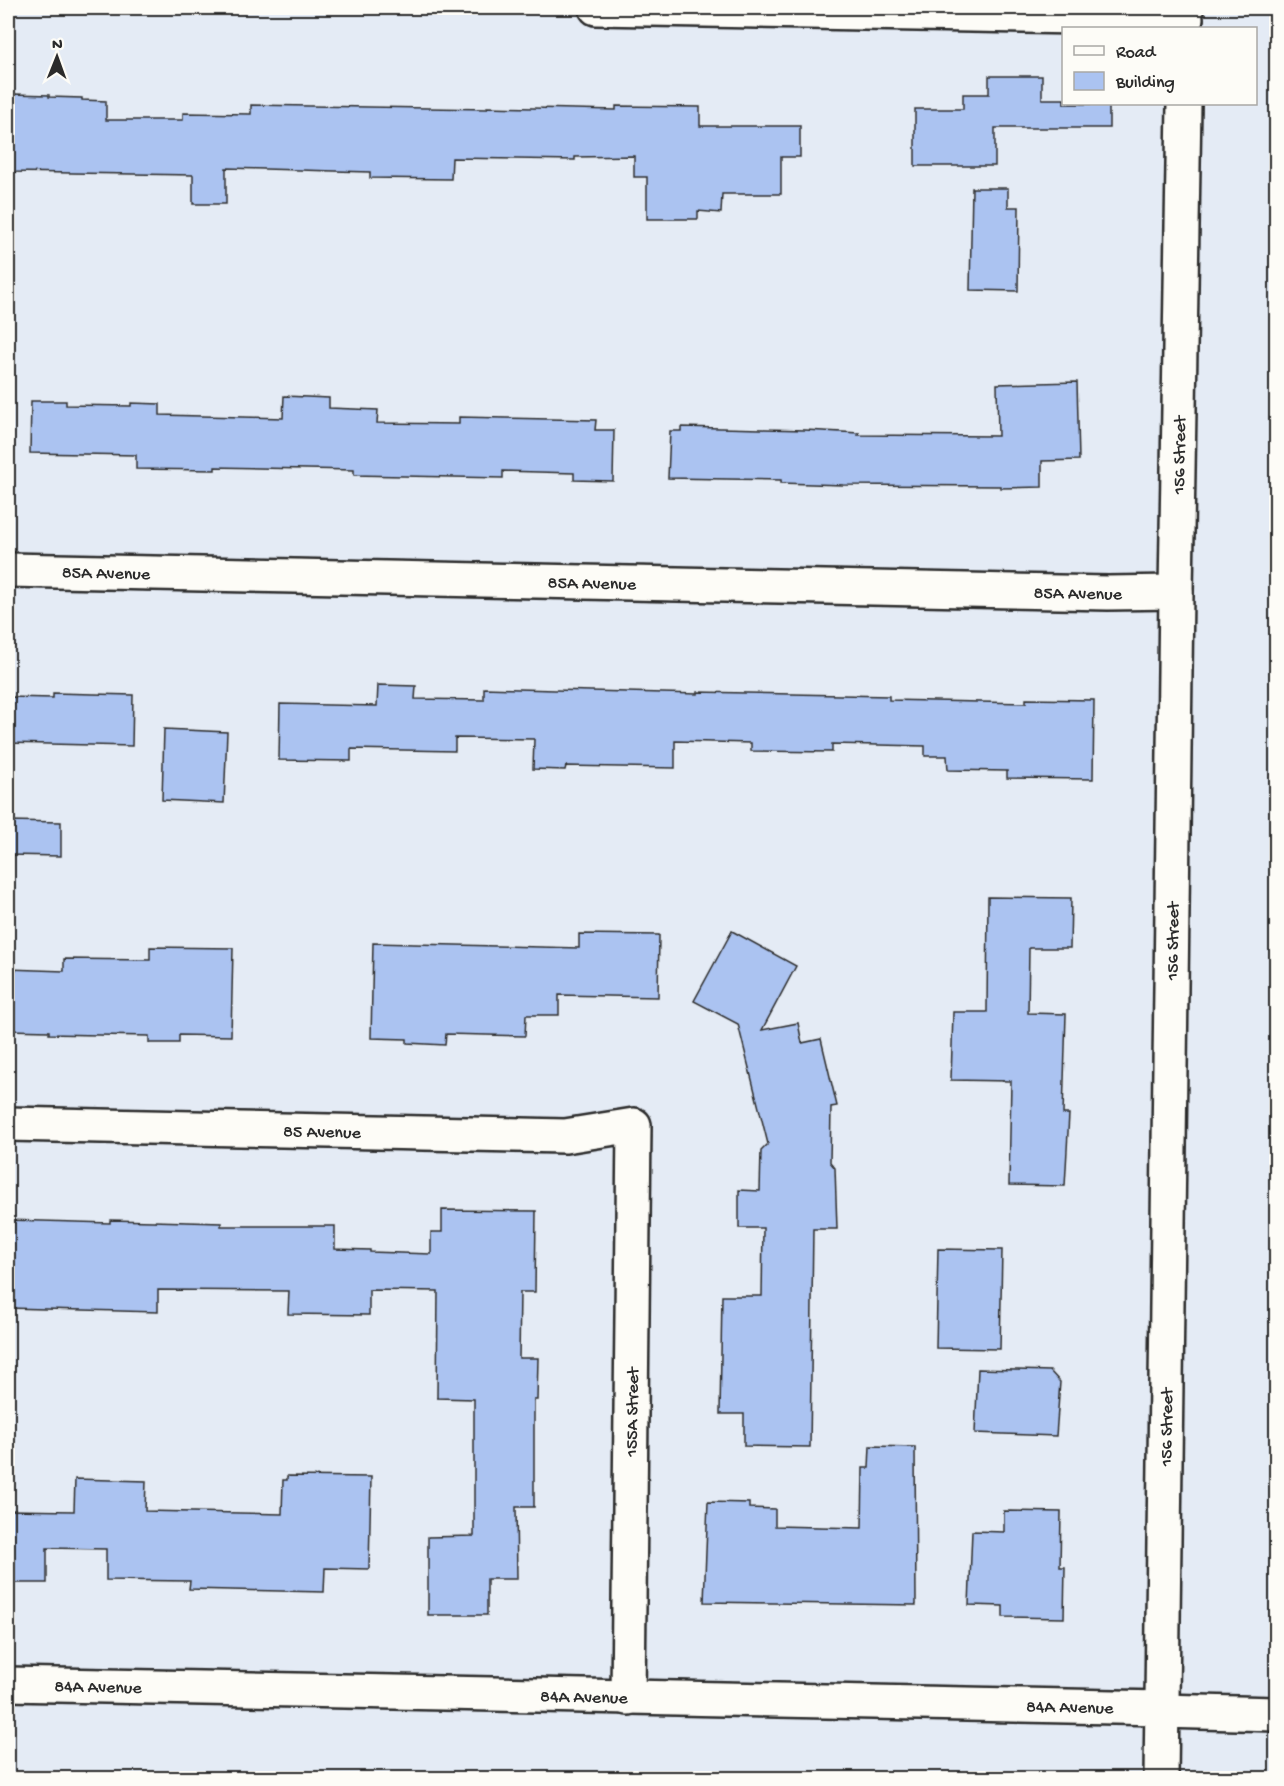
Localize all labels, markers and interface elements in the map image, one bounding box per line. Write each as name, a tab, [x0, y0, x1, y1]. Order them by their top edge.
north arrow	[27, 27, 87, 87]
legend	[1062, 27, 1257, 105]
text: N	[52, 36, 63, 55]
text: Road	[1116, 43, 1157, 64]
text: Building	[1115, 73, 1175, 94]
street label: 156 Street	[1170, 414, 1192, 495]
street label: 85A Avenue	[62, 563, 151, 586]
street label: 85A Avenue	[547, 573, 637, 596]
street label: 85A Avenue	[1033, 583, 1123, 606]
street label: 156 Street	[1163, 900, 1185, 981]
street label: 85 Avenue	[283, 1122, 362, 1145]
street label: 155A Street	[622, 1366, 645, 1458]
street label: 156 Street	[1157, 1386, 1179, 1467]
street label: 84A Avenue	[54, 1677, 143, 1700]
street label: 84A Avenue	[540, 1687, 628, 1710]
street label: 84A Avenue	[1026, 1697, 1114, 1720]

